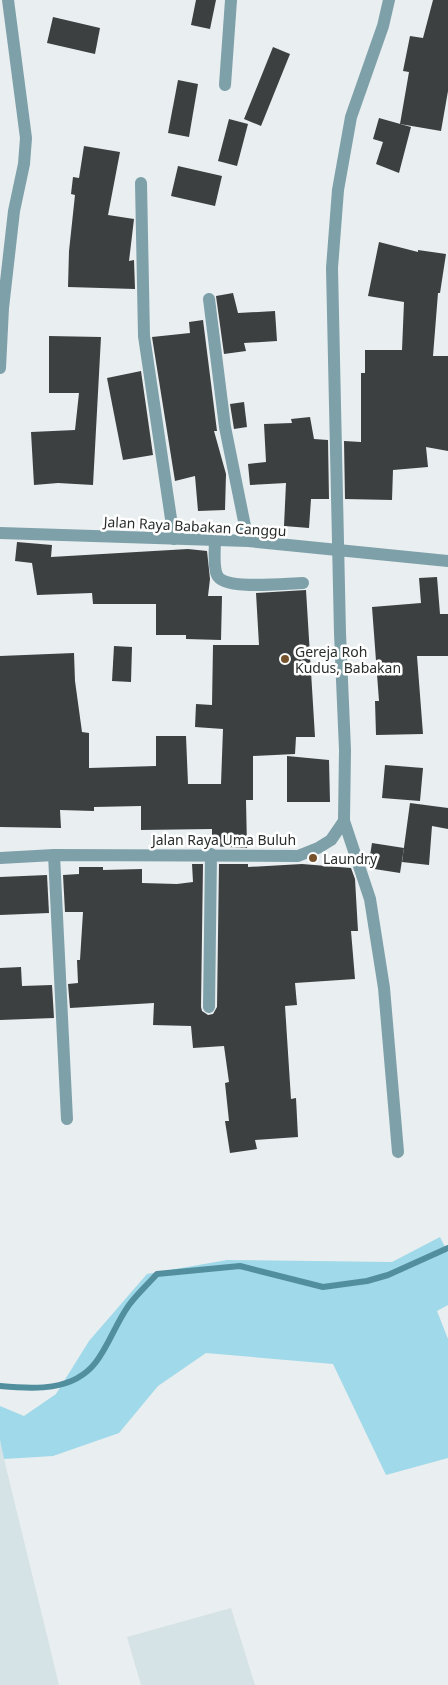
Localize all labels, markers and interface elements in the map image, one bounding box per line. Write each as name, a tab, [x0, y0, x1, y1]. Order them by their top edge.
street label: Jalan Raya Babakan Canggu	[101, 512, 287, 540]
place label: Gereja Roh Kudus, Babakan	[295, 642, 401, 677]
marker: Gereja Roh Kudus, Babakan	[279, 653, 291, 665]
street label: Jalan Raya Uma Buluh	[150, 830, 296, 849]
place label: Laundry	[323, 849, 378, 868]
marker: Laundry	[307, 852, 319, 864]

